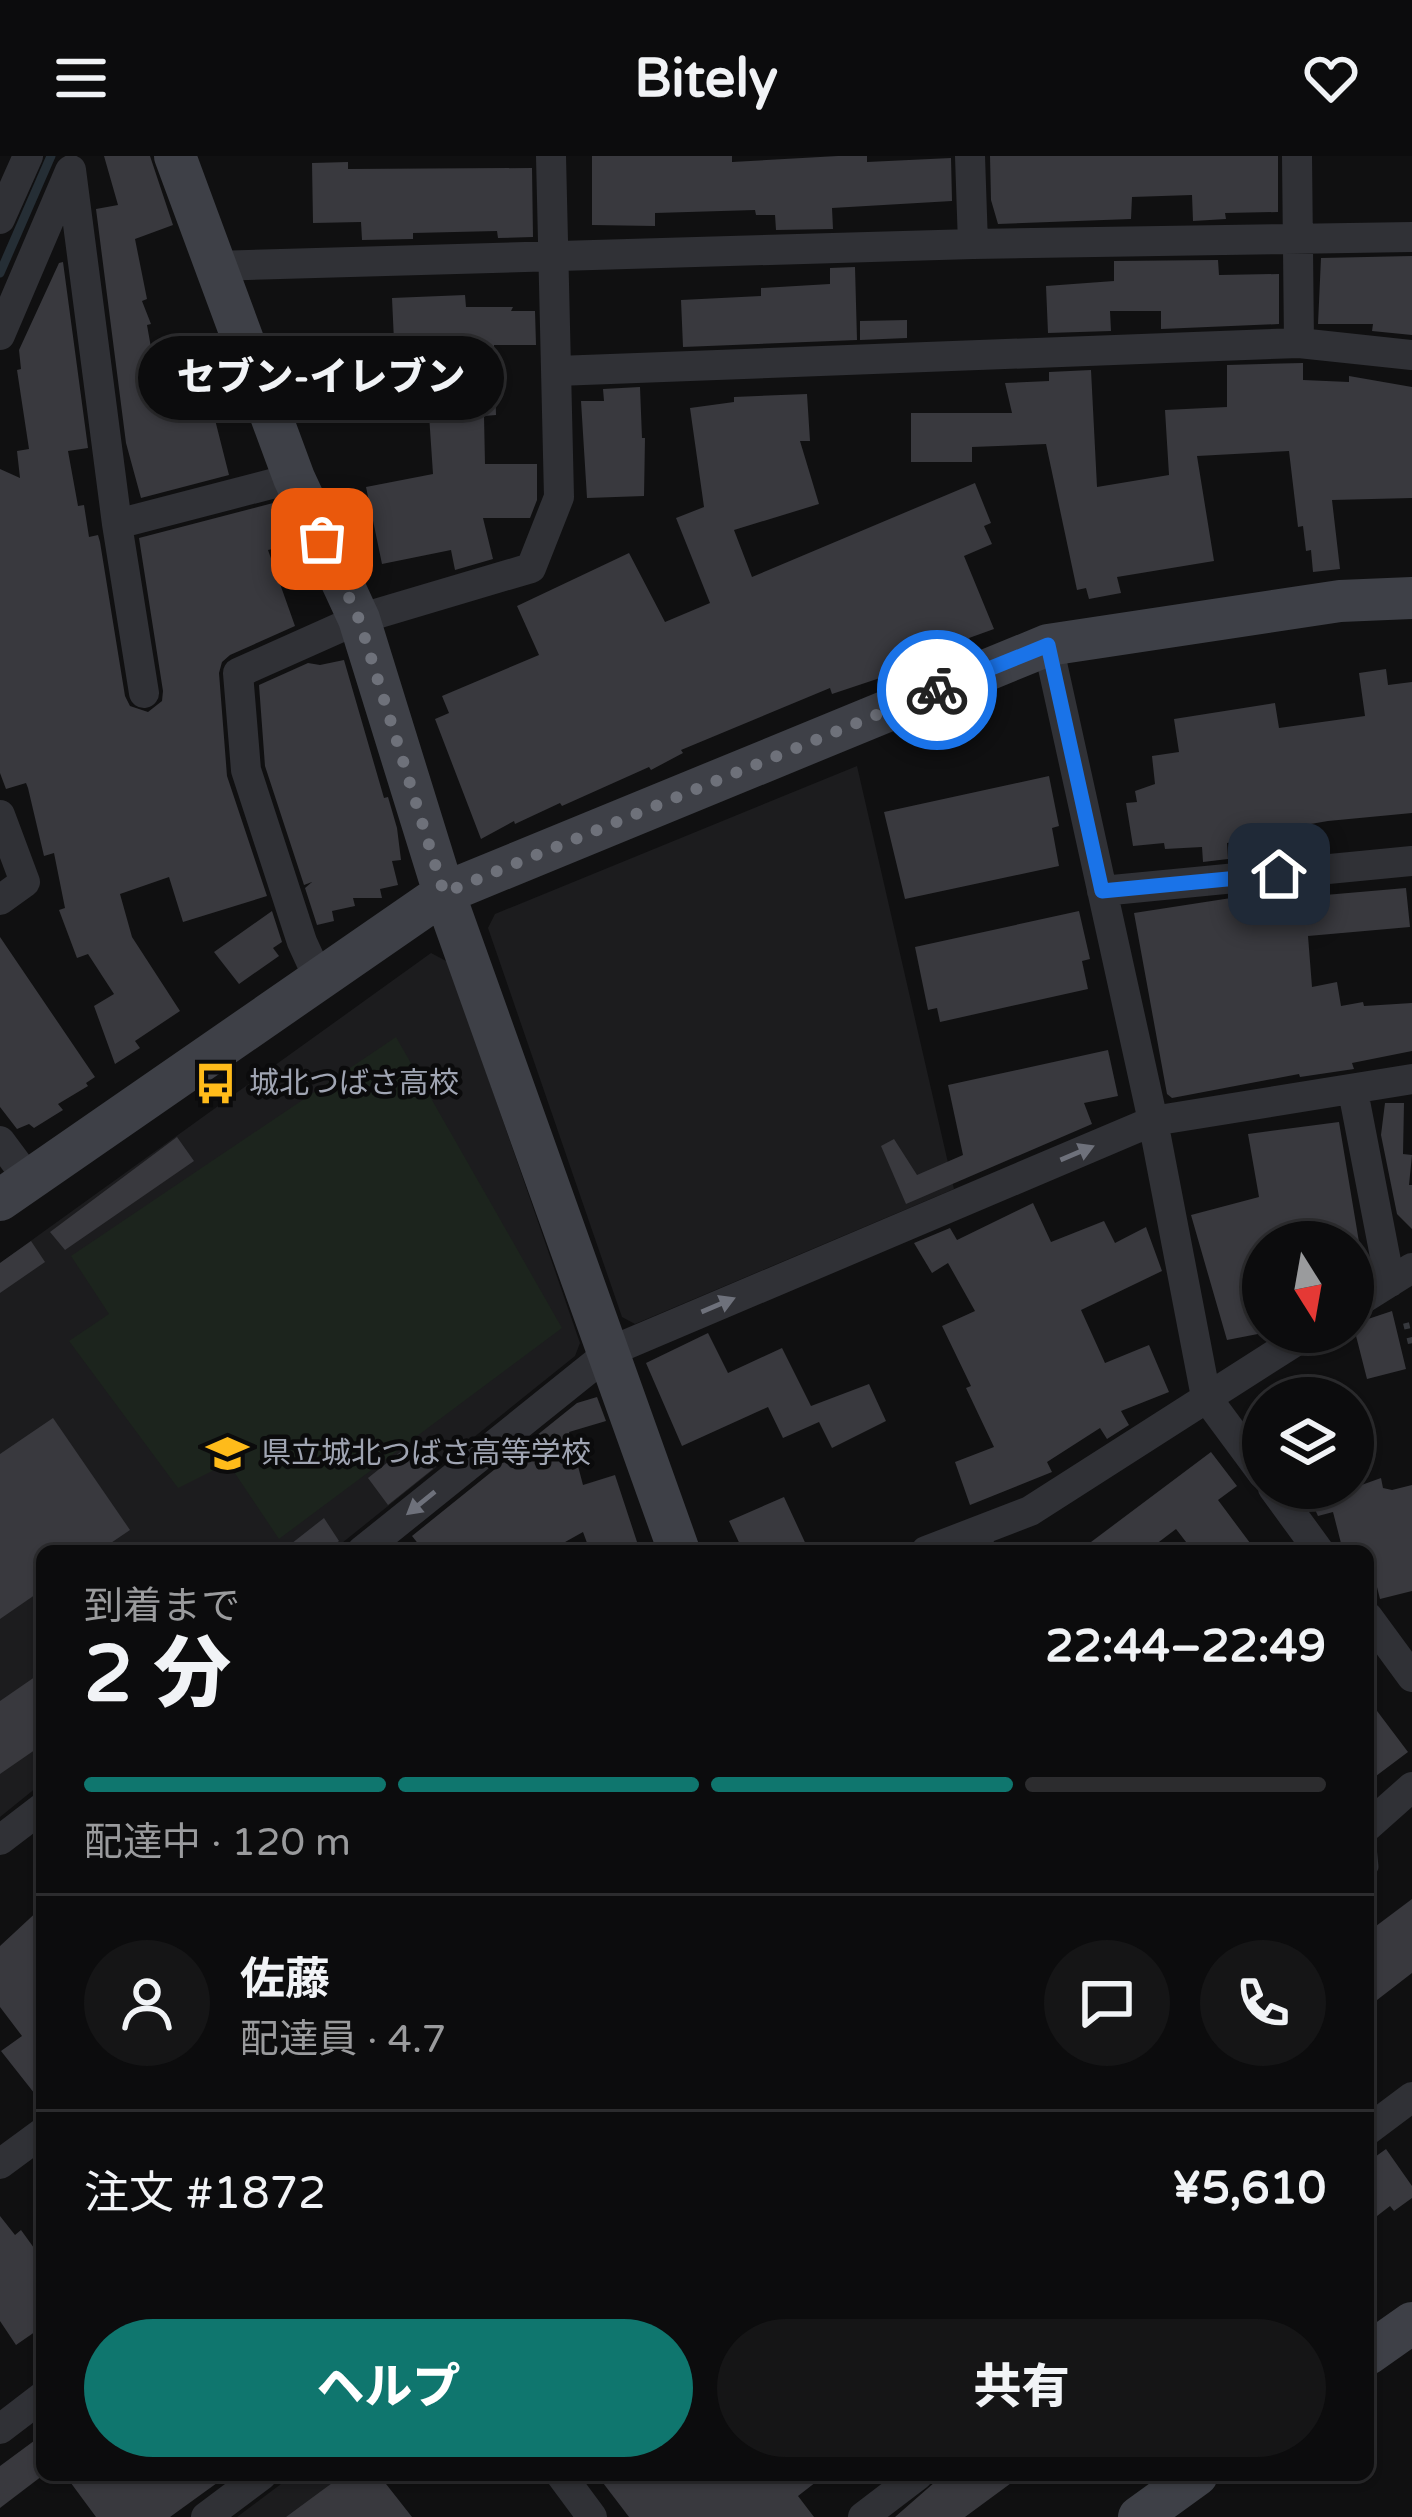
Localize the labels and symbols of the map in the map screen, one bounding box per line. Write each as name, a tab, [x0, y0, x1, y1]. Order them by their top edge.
callout: セブン-イレブン	[139, 335, 505, 419]
pin	[271, 488, 373, 590]
courier	[877, 630, 997, 750]
pin	[1228, 823, 1330, 925]
bus stop icon: 城北つばさ高校	[192, 1060, 238, 1106]
place label: 城北つばさ高校	[249, 1065, 459, 1102]
one-way arrow	[1060, 1143, 1096, 1162]
north arrow	[1242, 1221, 1374, 1353]
one-way arrow	[701, 1295, 736, 1315]
school or university icon: 県立城北つばさ高等学校	[204, 1430, 250, 1476]
place label: 県立城北つばさ高等学校	[261, 1435, 591, 1472]
one-way arrow	[406, 1490, 437, 1515]

